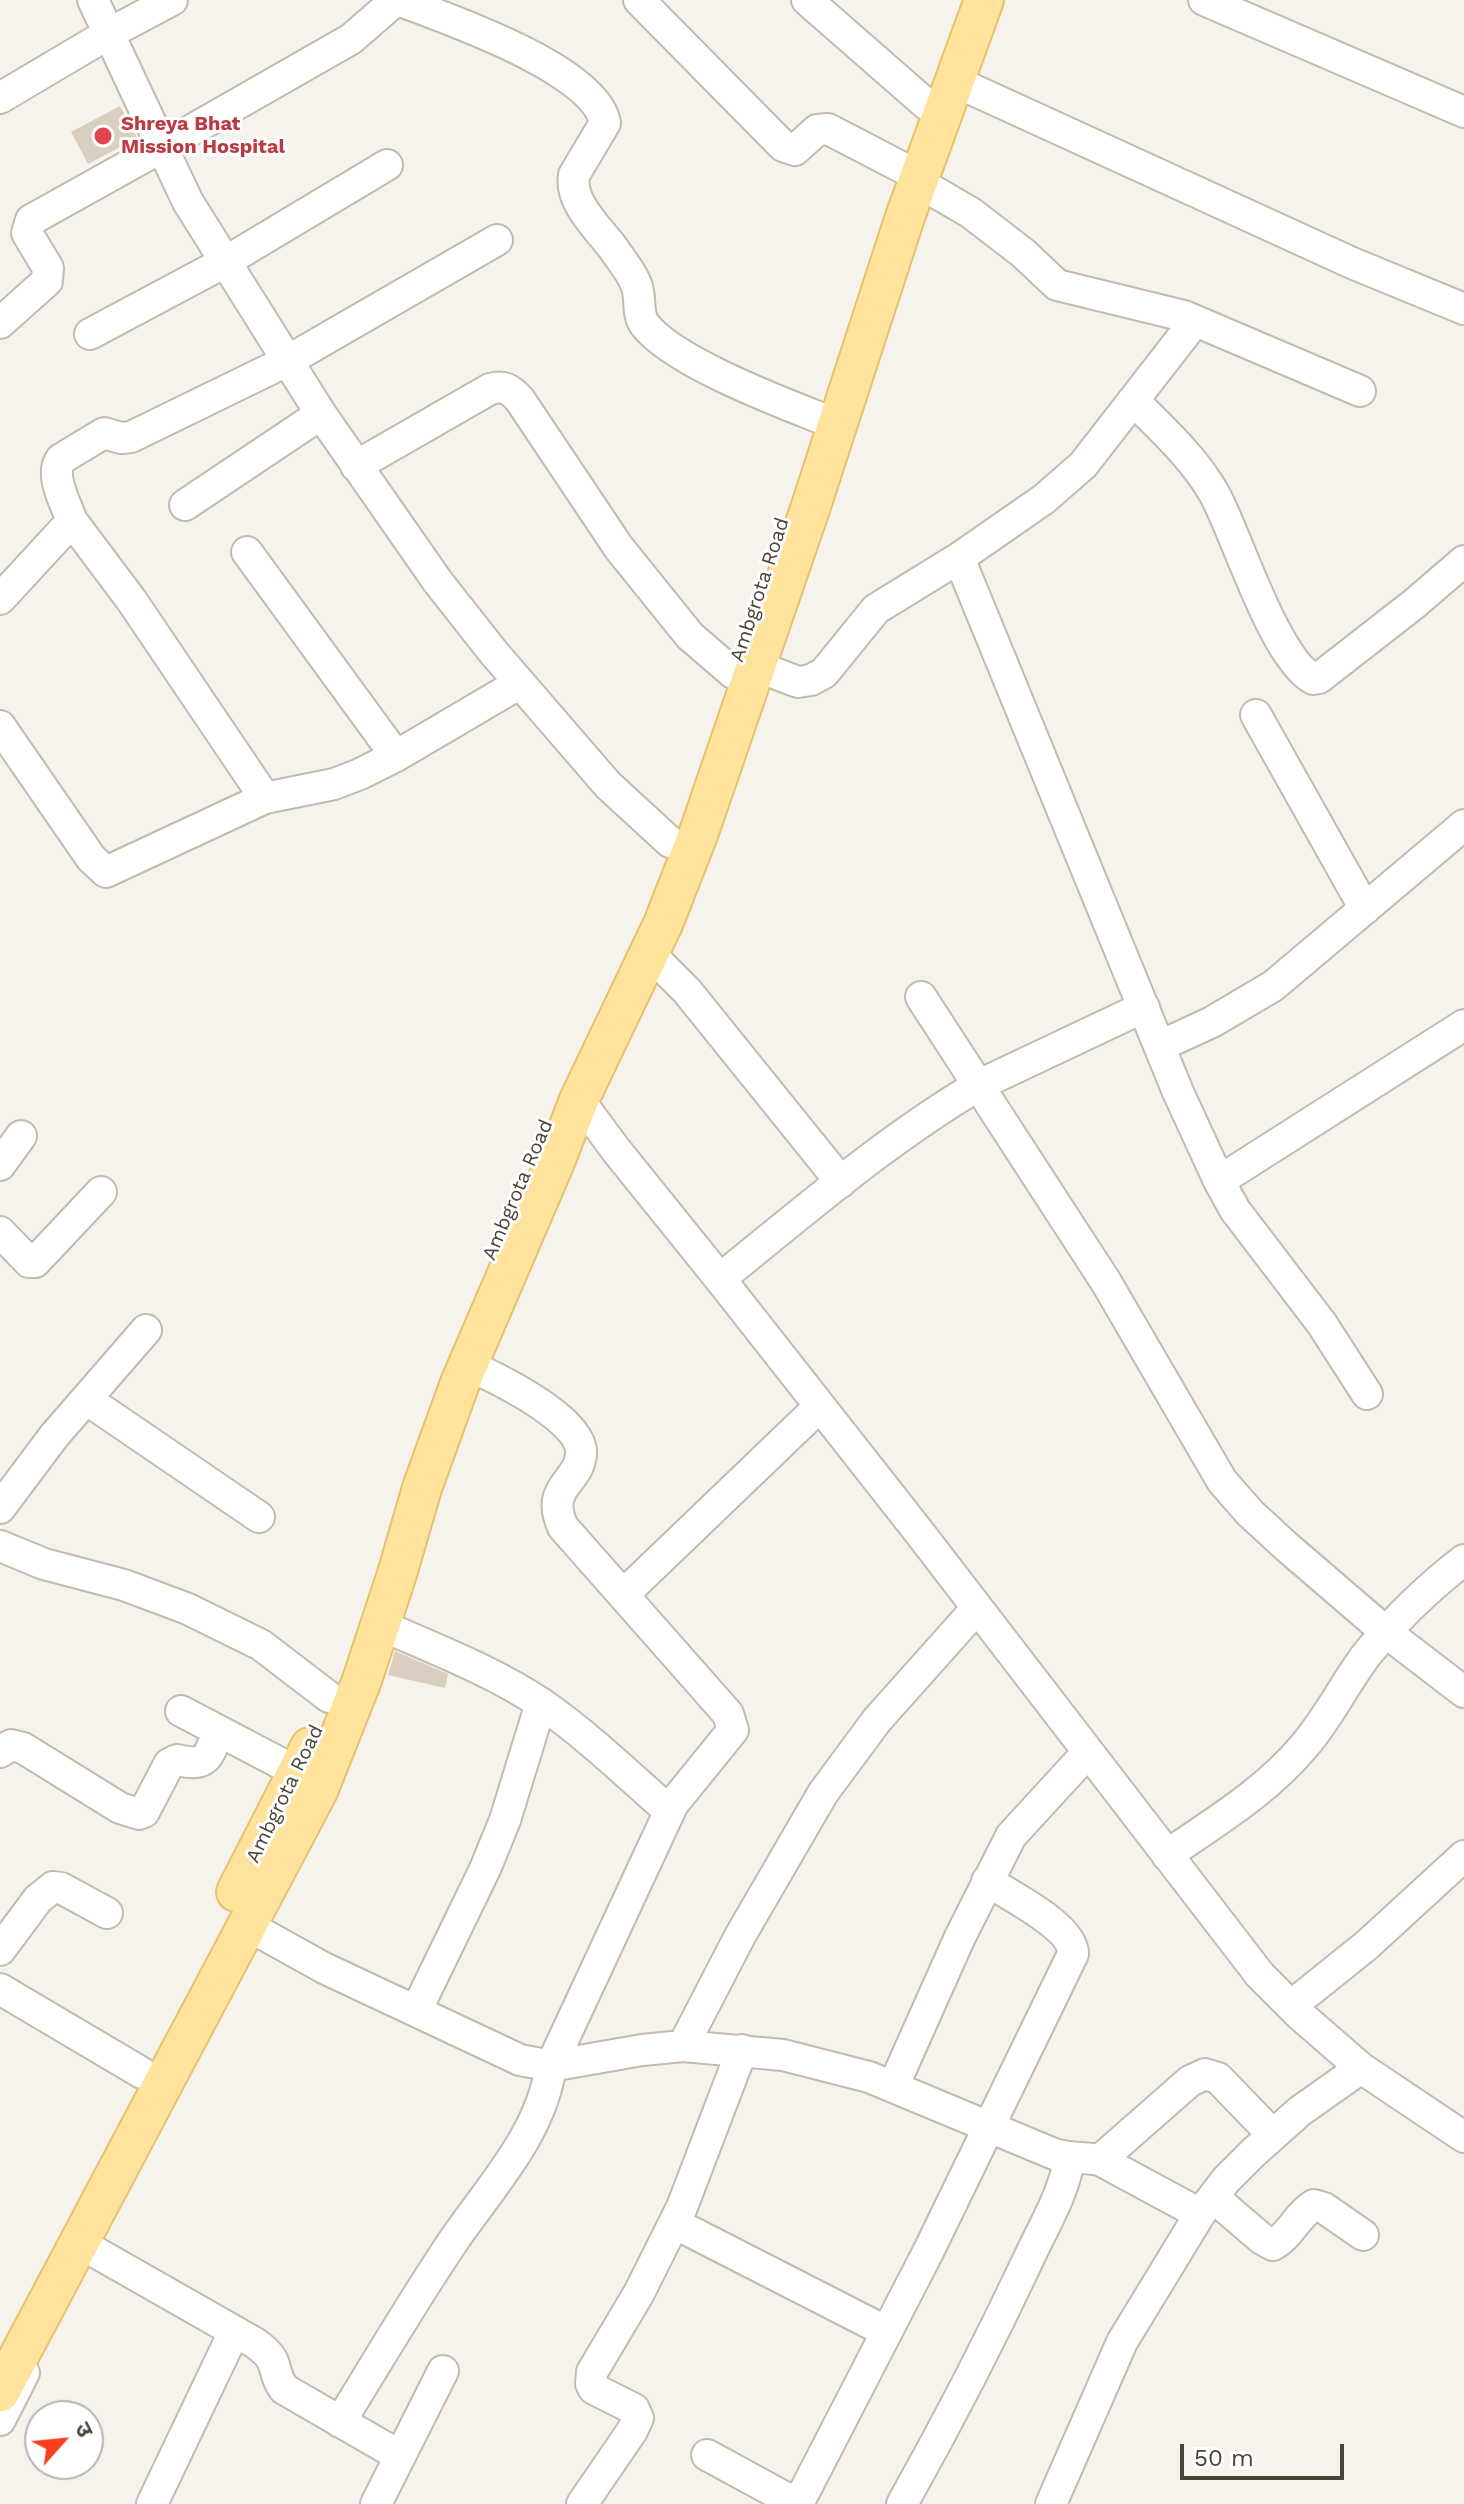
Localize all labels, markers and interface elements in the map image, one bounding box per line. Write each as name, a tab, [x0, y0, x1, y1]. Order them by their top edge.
place label: Shreya Bhat Mission Hospital	[121, 112, 285, 159]
marker: Shreya Bhat Mission Hospital	[92, 125, 114, 147]
street label: Ambgrota Road	[725, 515, 795, 665]
street label: Ambgrota Road	[478, 1116, 558, 1264]
street label: Ambgrota Road	[241, 1721, 329, 1867]
north arrow	[24, 2400, 104, 2480]
text: उ	[70, 2418, 98, 2441]
scale bar	[1184, 2428, 1348, 2478]
text: 50 m	[1194, 2444, 1254, 2472]

